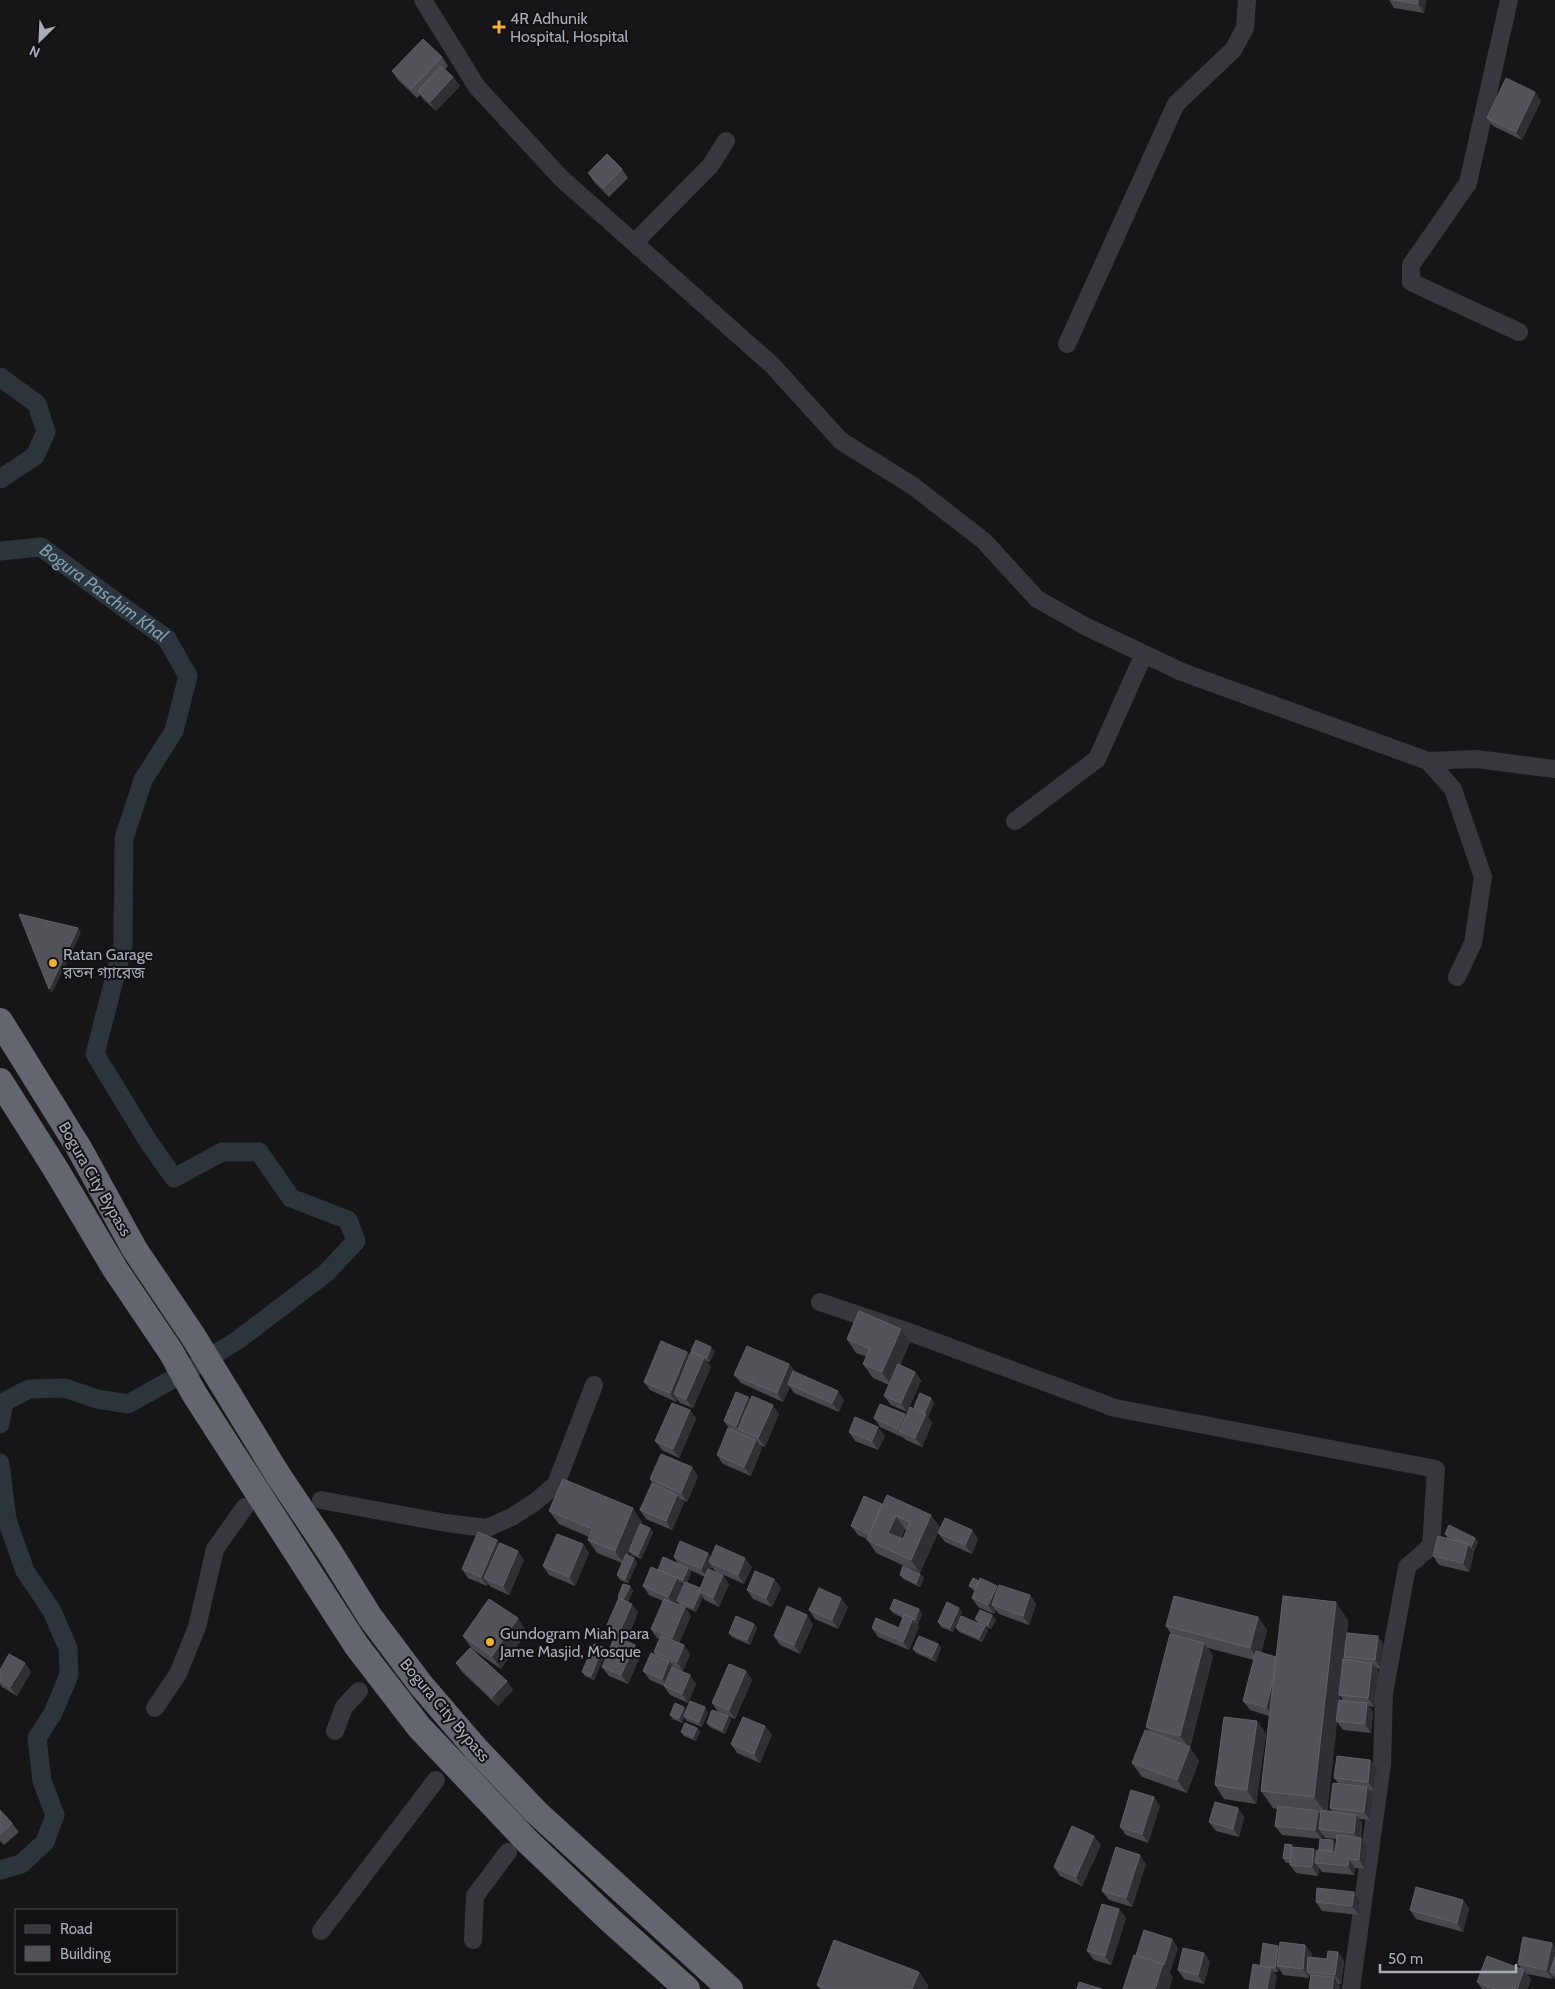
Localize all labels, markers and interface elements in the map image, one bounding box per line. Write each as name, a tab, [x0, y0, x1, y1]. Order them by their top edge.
place label: 4R Adhunik Hospital, Hospital	[510, 9, 629, 46]
north arrow	[15, 15, 65, 65]
marker: 4R Adhunik Hospital, Hospital	[492, 20, 506, 34]
text: N	[27, 42, 43, 62]
water label: Bogura Paschim Khal	[36, 539, 173, 647]
place label: Ratan Garage রতন গ্যারেজ	[62, 945, 153, 982]
marker: Ratan Garage রতন গ্যারেজ	[47, 957, 59, 969]
street label: Bogura City Bypass	[55, 1118, 136, 1240]
place label: Gundogram Miah para Jame Masjid, Mosque	[499, 1624, 650, 1661]
marker: Gundogram Miah para Jame Masjid, Mosque	[484, 1636, 496, 1648]
street label: Bogura City Bypass	[396, 1655, 494, 1766]
legend	[15, 1909, 178, 1974]
text: Road	[60, 1920, 93, 1938]
scale bar	[1380, 1942, 1516, 1974]
text: Building	[60, 1945, 111, 1963]
text: 50 m	[1388, 1950, 1423, 1968]

